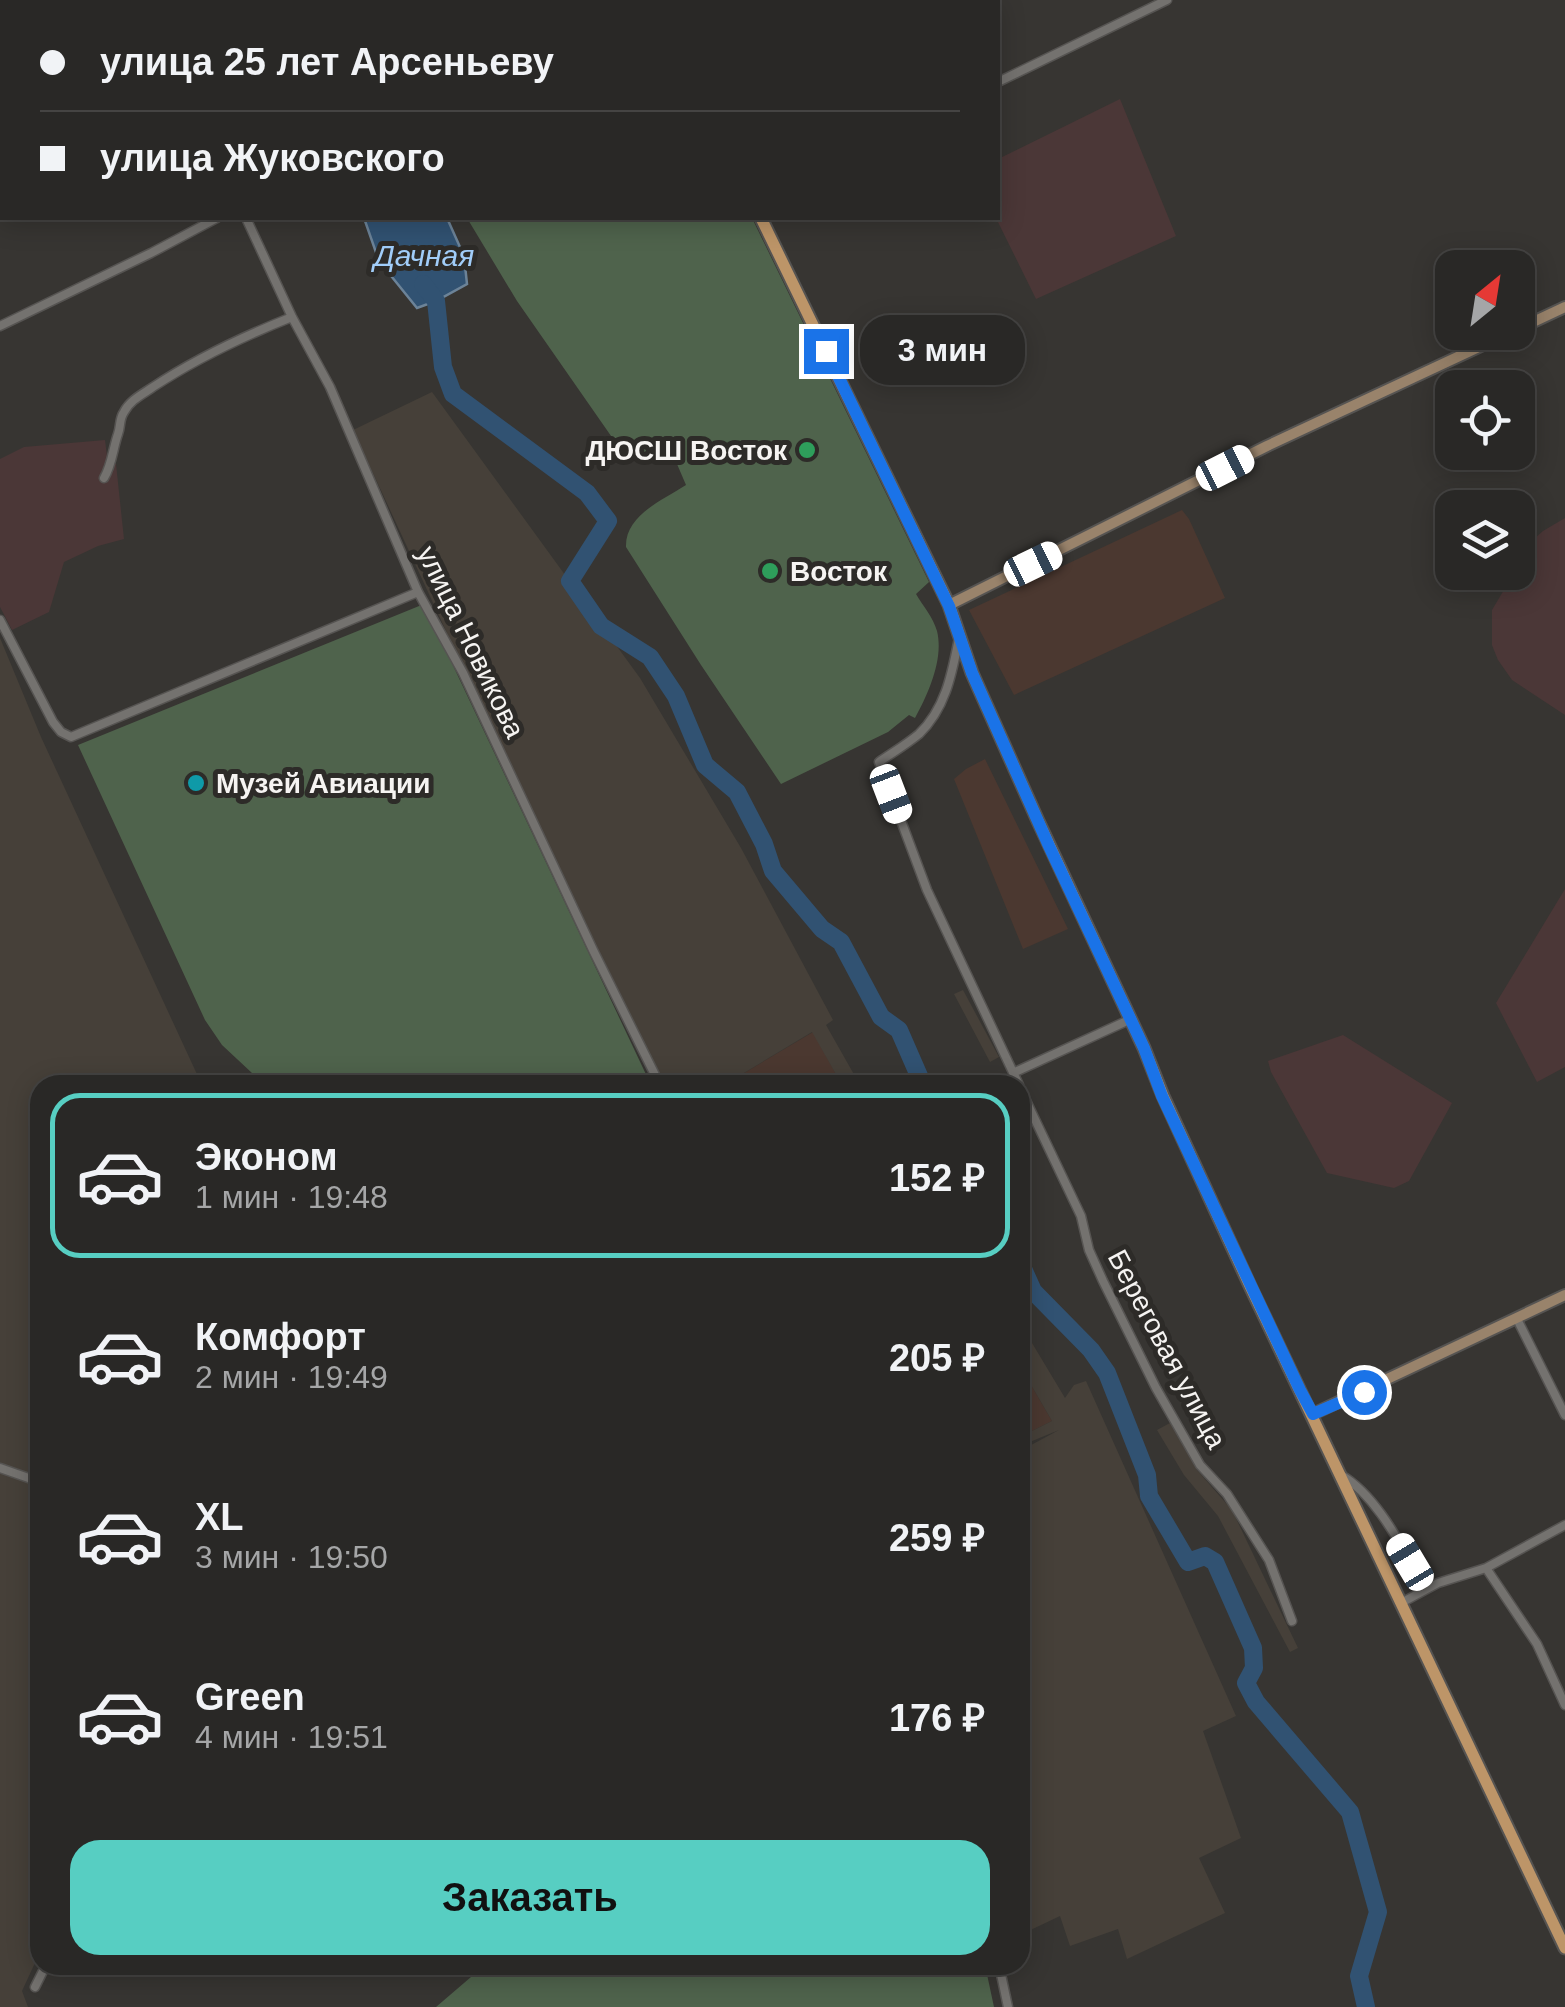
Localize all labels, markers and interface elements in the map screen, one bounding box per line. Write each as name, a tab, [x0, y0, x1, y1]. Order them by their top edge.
text: улица 25 лет Арсеньеву	[100, 41, 554, 83]
text: улица Жуковского	[100, 137, 445, 179]
water label: Дачная	[371, 239, 474, 272]
north arrow	[1435, 250, 1535, 350]
map controls	[1435, 250, 1535, 590]
callout: 3 мин	[861, 316, 1026, 386]
route end	[804, 329, 849, 374]
text: 3 мин	[898, 332, 987, 368]
button: locate	[1435, 370, 1535, 470]
place label: ДЮСШ Восток	[585, 435, 788, 466]
marker: ДЮСШ Восток	[796, 439, 818, 461]
car	[1191, 441, 1259, 495]
button: layers	[1435, 490, 1535, 590]
car	[999, 537, 1067, 591]
street label: улица Новикова	[411, 541, 531, 743]
place label: Восток	[790, 556, 888, 587]
marker: Восток	[759, 560, 781, 582]
car	[866, 761, 916, 827]
place label: Музей Авиации	[216, 768, 431, 799]
marker: Музей Авиации	[185, 772, 207, 794]
icon: car	[75, 1131, 165, 1221]
text: Эконом	[195, 1136, 338, 1178]
text: 152 ₽	[889, 1157, 985, 1199]
text: 1 мин · 19:48	[195, 1179, 388, 1215]
street label: Береговая улица	[1102, 1244, 1233, 1454]
icon: car	[75, 1311, 165, 1401]
text: Комфорт	[195, 1316, 366, 1358]
text: 205 ₽	[889, 1337, 985, 1379]
text: 2 мин · 19:49	[195, 1359, 388, 1395]
route start	[1342, 1370, 1387, 1415]
icon: car	[75, 1491, 165, 1581]
text: XL	[195, 1496, 244, 1538]
text: 259 ₽	[889, 1517, 985, 1559]
car	[1382, 1529, 1438, 1595]
text: 3 мин · 19:50	[195, 1539, 388, 1575]
icon: car	[75, 1671, 165, 1761]
text: Green	[195, 1676, 305, 1718]
text: 176 ₽	[889, 1697, 985, 1739]
text: 4 мин · 19:51	[195, 1719, 388, 1755]
button: Заказать	[70, 1840, 990, 1955]

